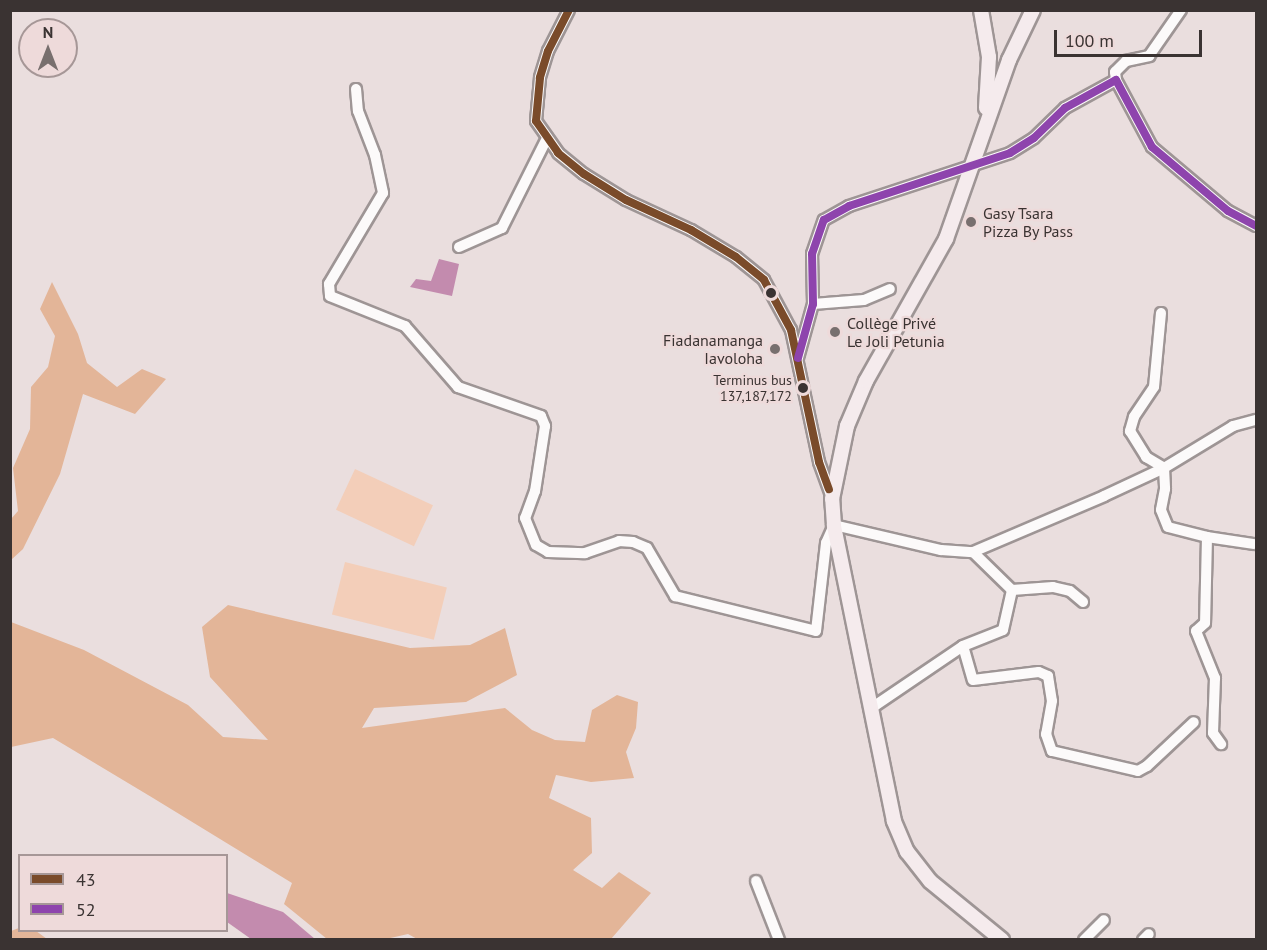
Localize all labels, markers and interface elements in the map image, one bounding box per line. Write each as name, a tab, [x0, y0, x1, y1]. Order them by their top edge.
north arrow	[18, 18, 78, 78]
scale bar	[1057, 18, 1206, 56]
text: N	[43, 22, 53, 42]
text: 100 m	[1065, 29, 1114, 52]
place label: Gasy Tsara Pizza By Pass	[983, 203, 1074, 241]
marker: Gasy Tsara Pizza By Pass	[964, 215, 978, 229]
unlabelled marker	[765, 287, 777, 299]
place label: Collège Privé Le Joli Petunia	[847, 313, 945, 351]
marker: Collège Privé Le Joli Petunia	[828, 325, 842, 339]
place label: Fiadanamanga Iavoloha	[663, 330, 763, 368]
marker: Fiadanamanga Iavoloha	[768, 342, 782, 356]
place label: Terminus bus 137,187,172	[713, 372, 792, 404]
marker: Terminus bus 137,187,172	[797, 382, 809, 394]
legend	[18, 854, 228, 932]
text: 43	[76, 868, 96, 891]
text: 52	[76, 898, 96, 921]

